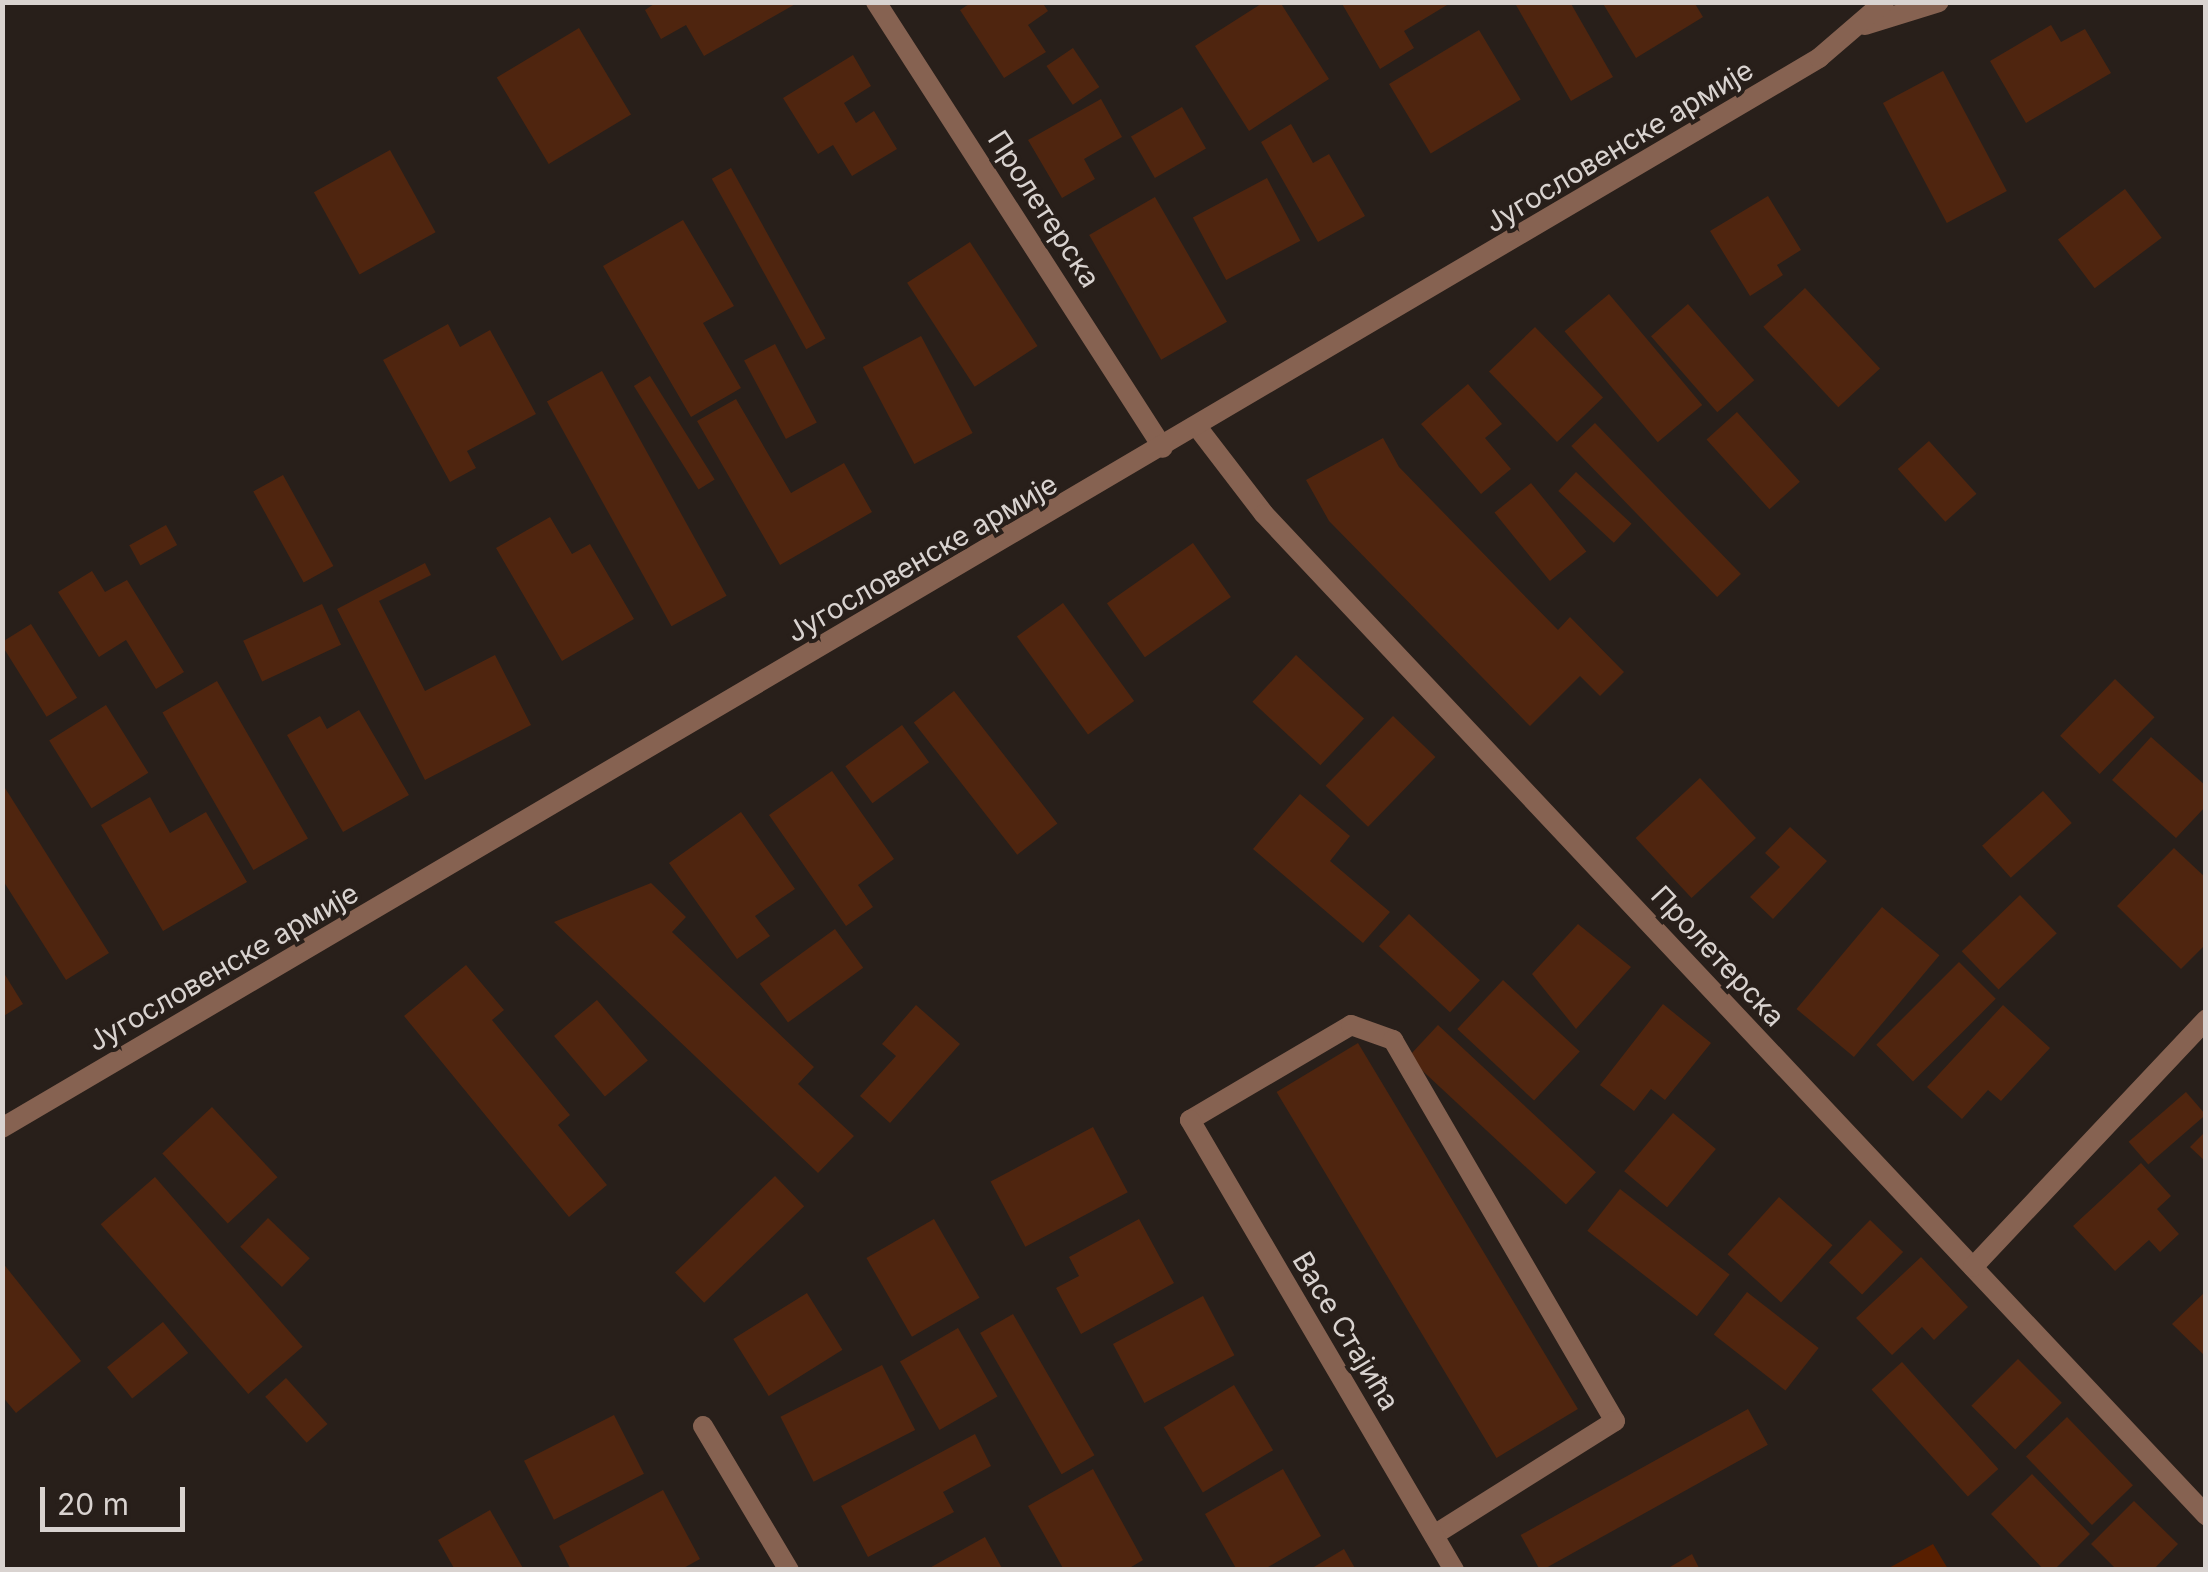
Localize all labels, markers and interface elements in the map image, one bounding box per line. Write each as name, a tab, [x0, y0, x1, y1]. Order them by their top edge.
street label: Југословенске армије	[1479, 53, 1759, 239]
street label: Пролетерска	[981, 124, 1107, 294]
street label: Југословенске армије	[781, 467, 1063, 649]
street label: Југословенске армије	[82, 876, 364, 1058]
street label: Пролетерска	[1644, 879, 1792, 1033]
street label: Васе Стајића	[1285, 1246, 1407, 1416]
scale bar	[45, 1467, 190, 1529]
text: 20 m	[57, 1486, 129, 1522]

